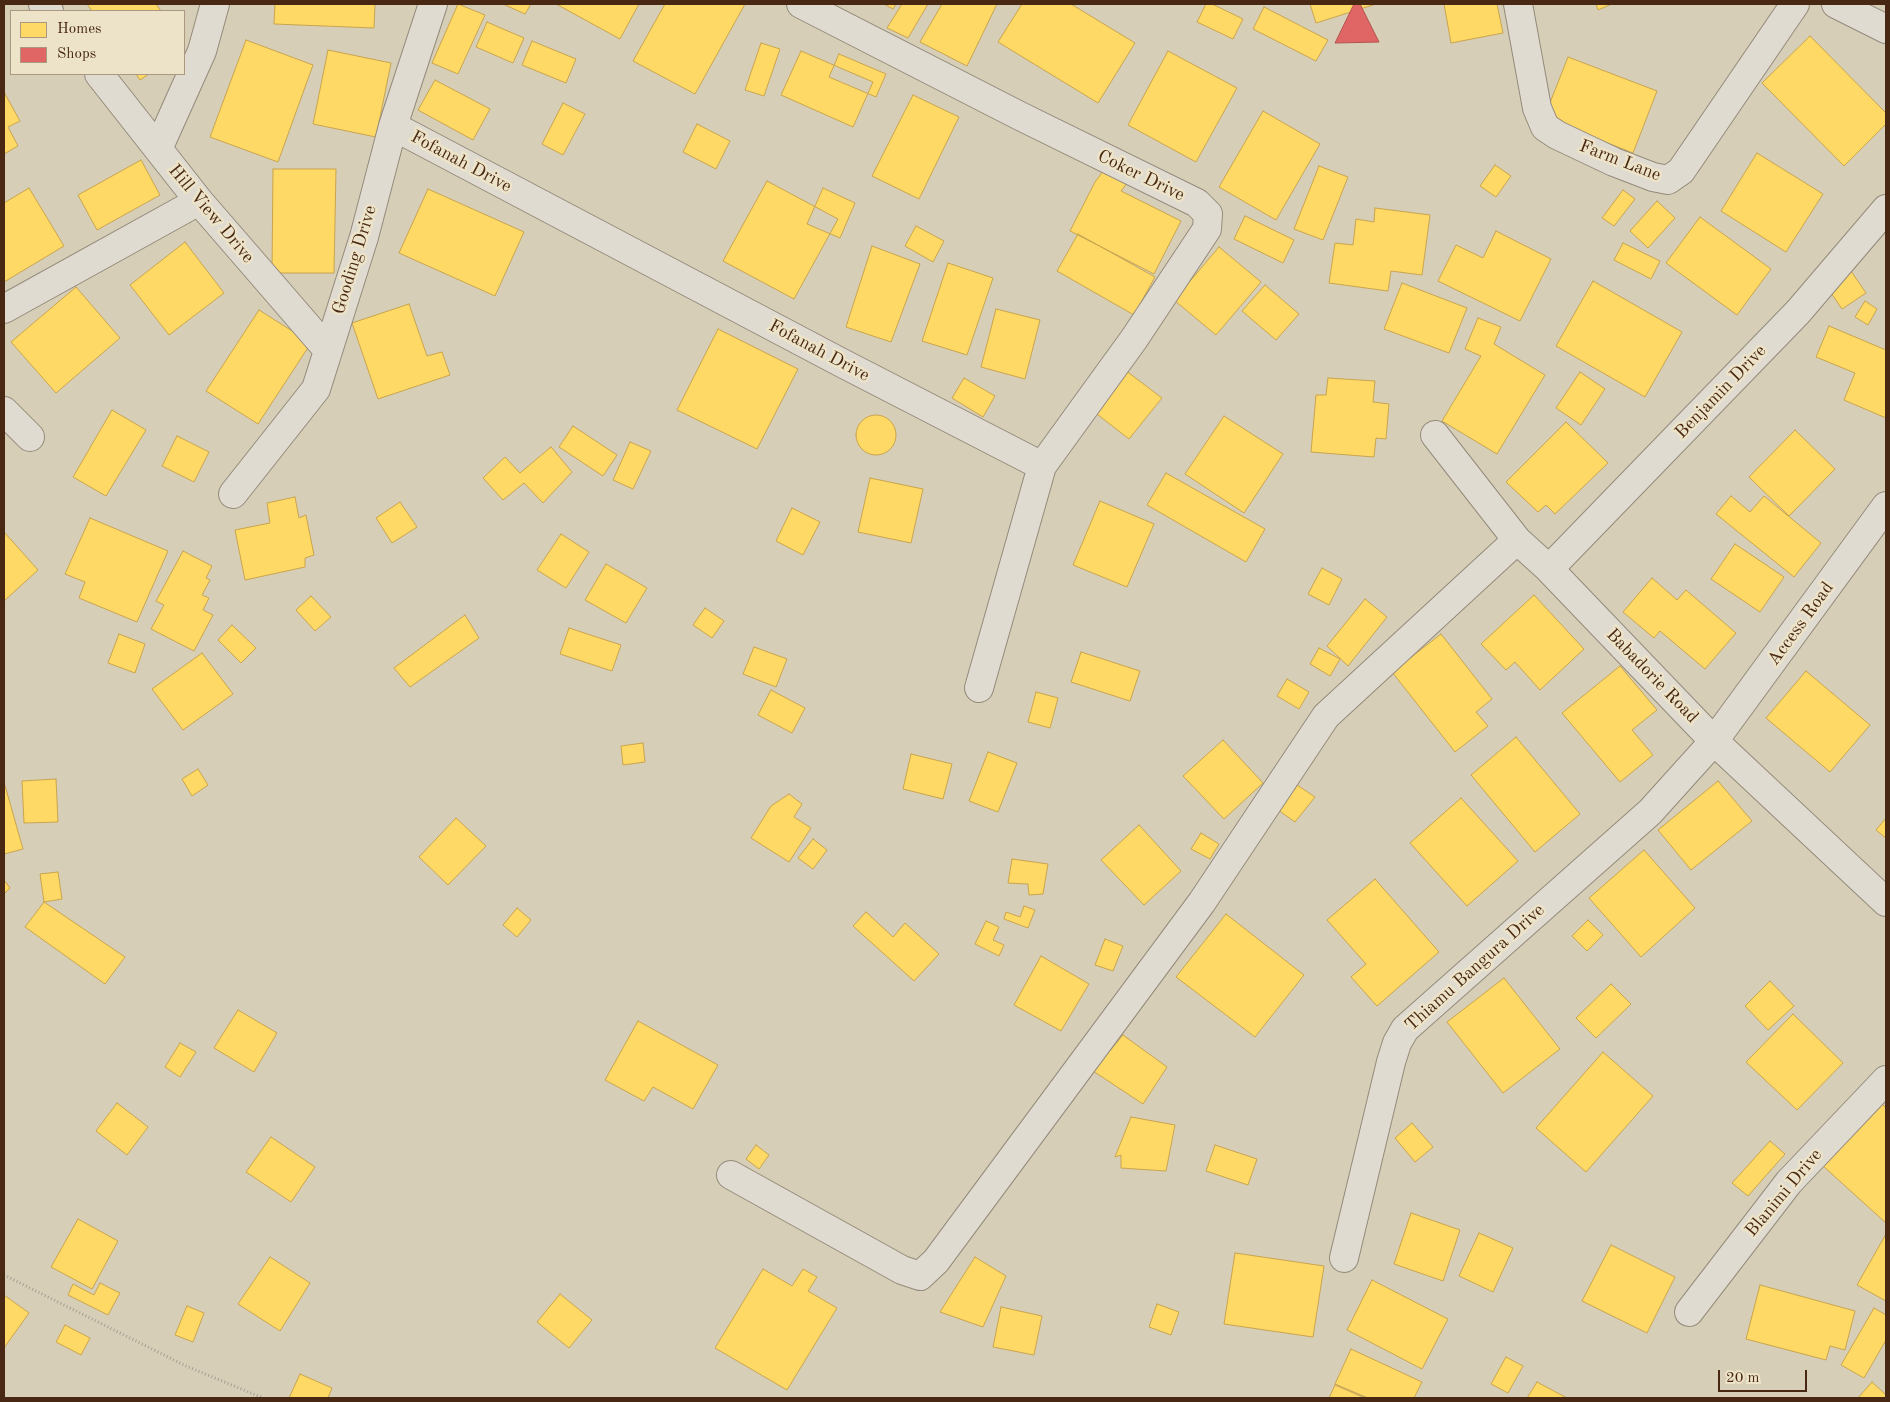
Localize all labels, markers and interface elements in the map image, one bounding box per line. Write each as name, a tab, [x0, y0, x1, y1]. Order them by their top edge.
legend	[10, 10, 185, 75]
text: Homes	[57, 22, 102, 37]
text: Shops	[57, 47, 96, 62]
street label: Fofanah Drive	[407, 126, 515, 198]
street label: Farm Lane	[1576, 136, 1664, 186]
street label: Coker Drive	[1094, 146, 1188, 206]
street label: Hill View Drive	[163, 160, 259, 268]
street label: Gooding Drive	[328, 203, 382, 317]
street label: Fofanah Drive	[765, 315, 873, 387]
street label: Benjamin Drive	[1671, 341, 1771, 443]
street label: Access Road	[1763, 578, 1839, 670]
street label: Babadorie Road	[1601, 624, 1703, 728]
street label: Thiamu Bangura Drive	[1401, 900, 1549, 1036]
street label: Blanimi Drive	[1741, 1145, 1827, 1241]
scale bar	[1720, 1360, 1809, 1392]
text: 20 m	[1726, 1371, 1760, 1386]

